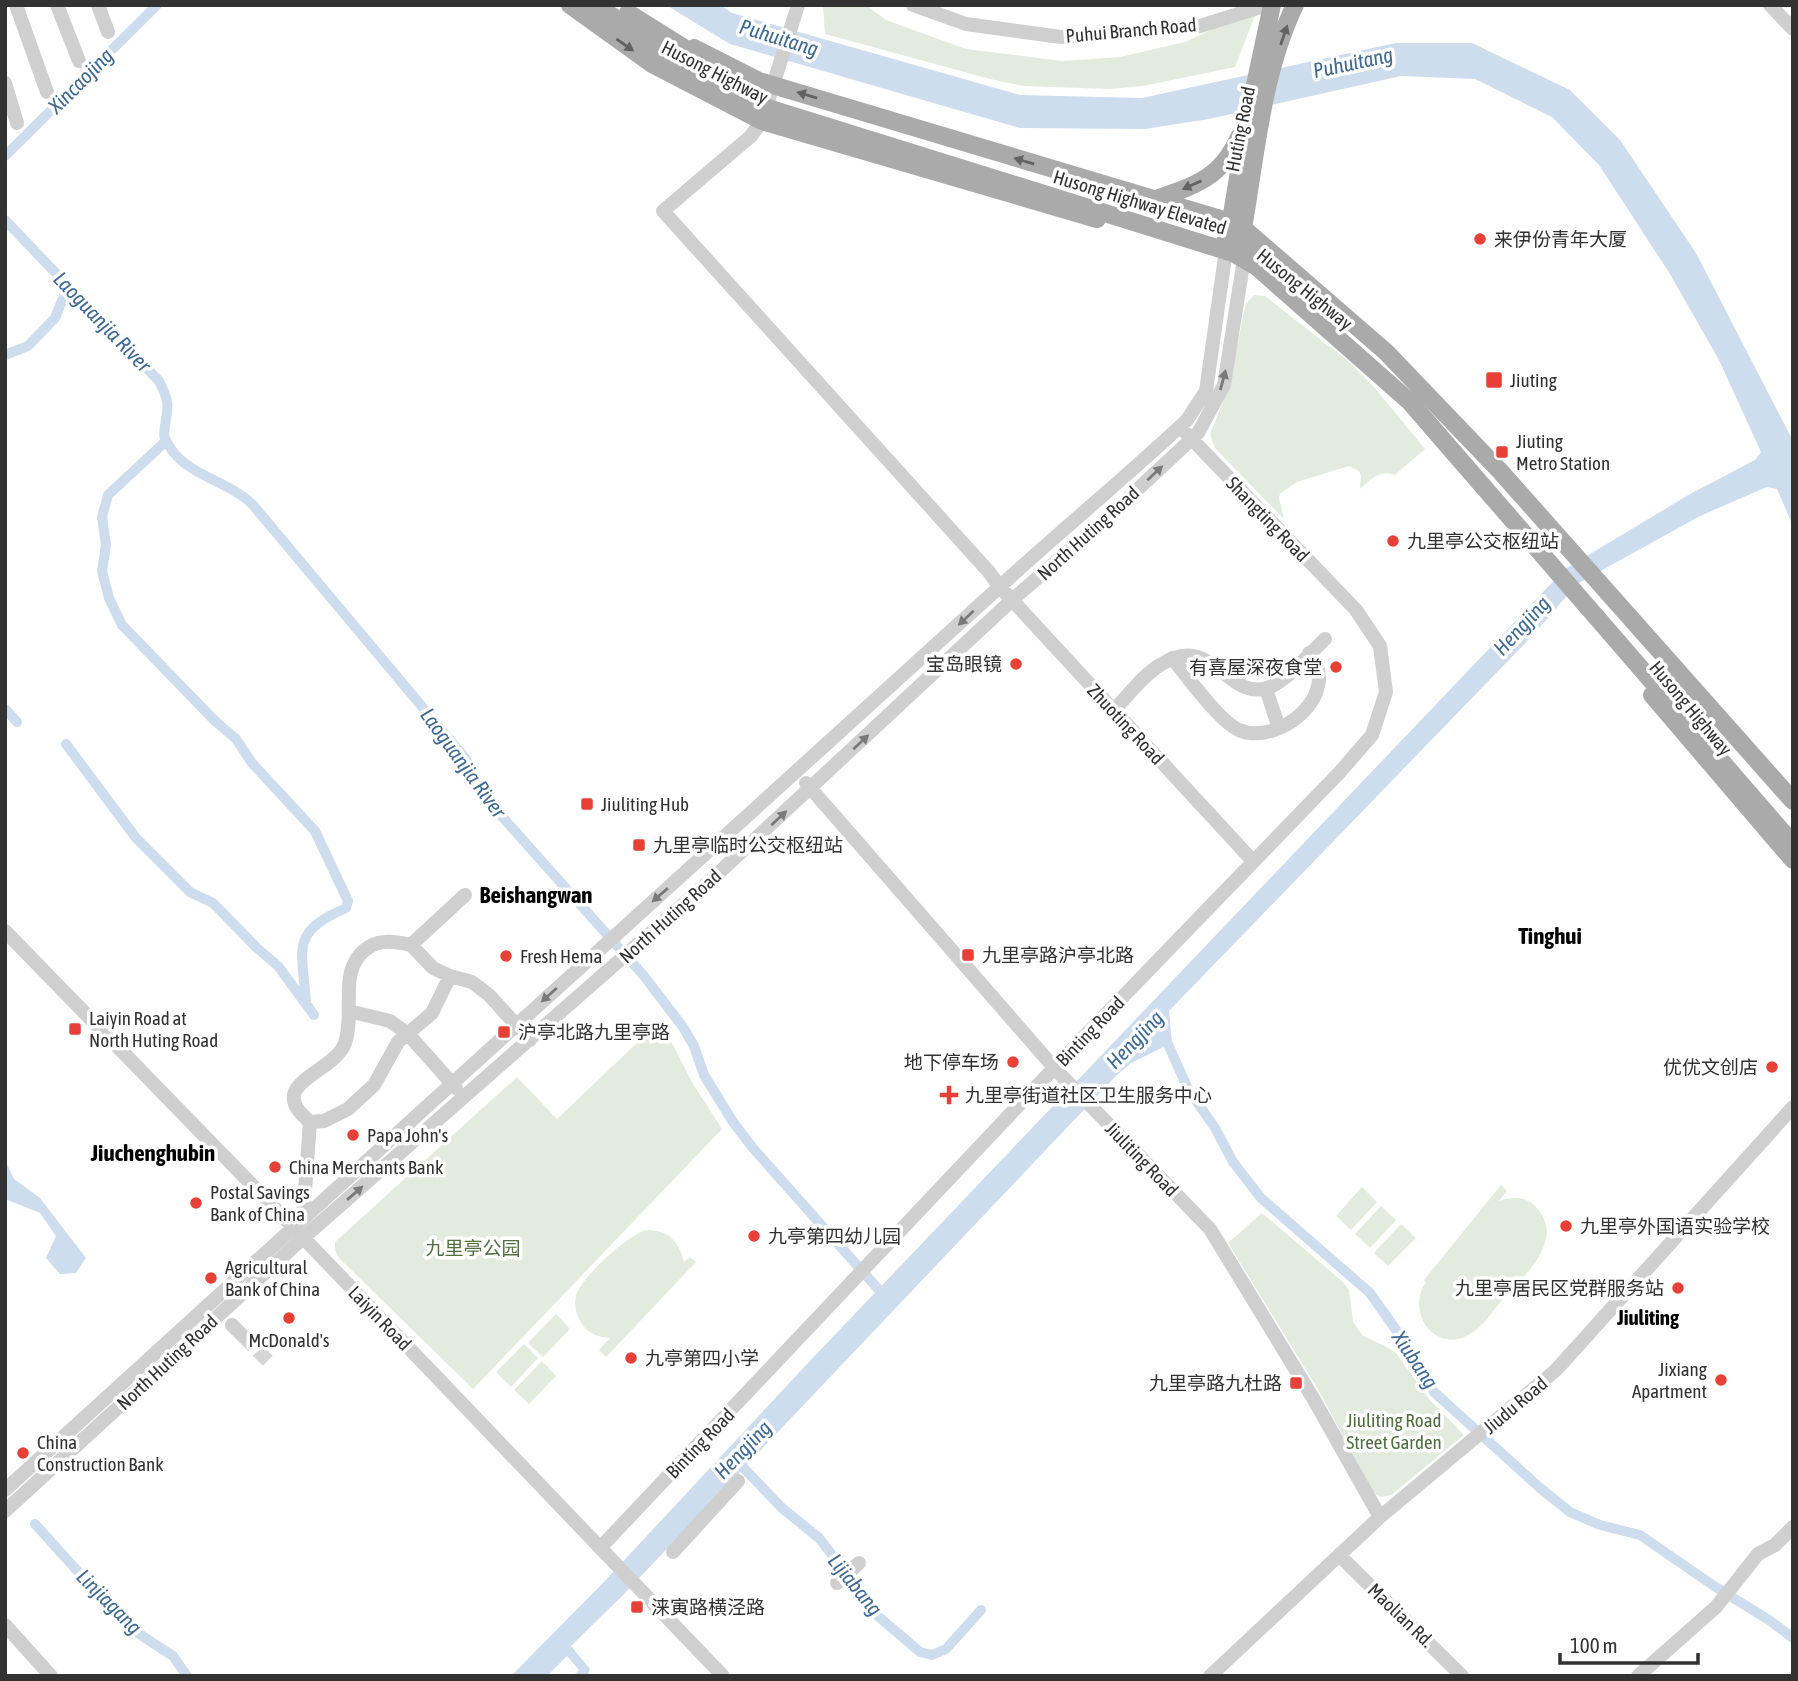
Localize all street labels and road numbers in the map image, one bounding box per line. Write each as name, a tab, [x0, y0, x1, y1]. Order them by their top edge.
street label: Puhui Branch Road	[1065, 13, 1197, 47]
street label: Husong Highway	[658, 36, 772, 108]
street label: Huting Road	[1221, 85, 1259, 173]
street label: Husong Highway Elevated	[1051, 165, 1229, 239]
street label: Husong Highway	[1253, 244, 1357, 334]
street label: Shangting Road	[1222, 472, 1314, 566]
street label: North Huting Road	[1033, 482, 1143, 584]
street label: Husong Highway	[1645, 656, 1737, 760]
street label: Zhuoting Road	[1083, 679, 1169, 769]
street label: North Huting Road	[615, 865, 725, 967]
street label: Binting Road	[1051, 991, 1129, 1071]
street label: Jiuliting Road	[1101, 1117, 1183, 1201]
street label: Laiyin Road	[344, 1281, 416, 1355]
street label: North Huting Road	[112, 1310, 222, 1414]
street label: Jiudu Road	[1479, 1372, 1551, 1438]
street label: Binting Road	[661, 1403, 739, 1483]
street label: Maolian Rd.	[1364, 1578, 1438, 1652]

